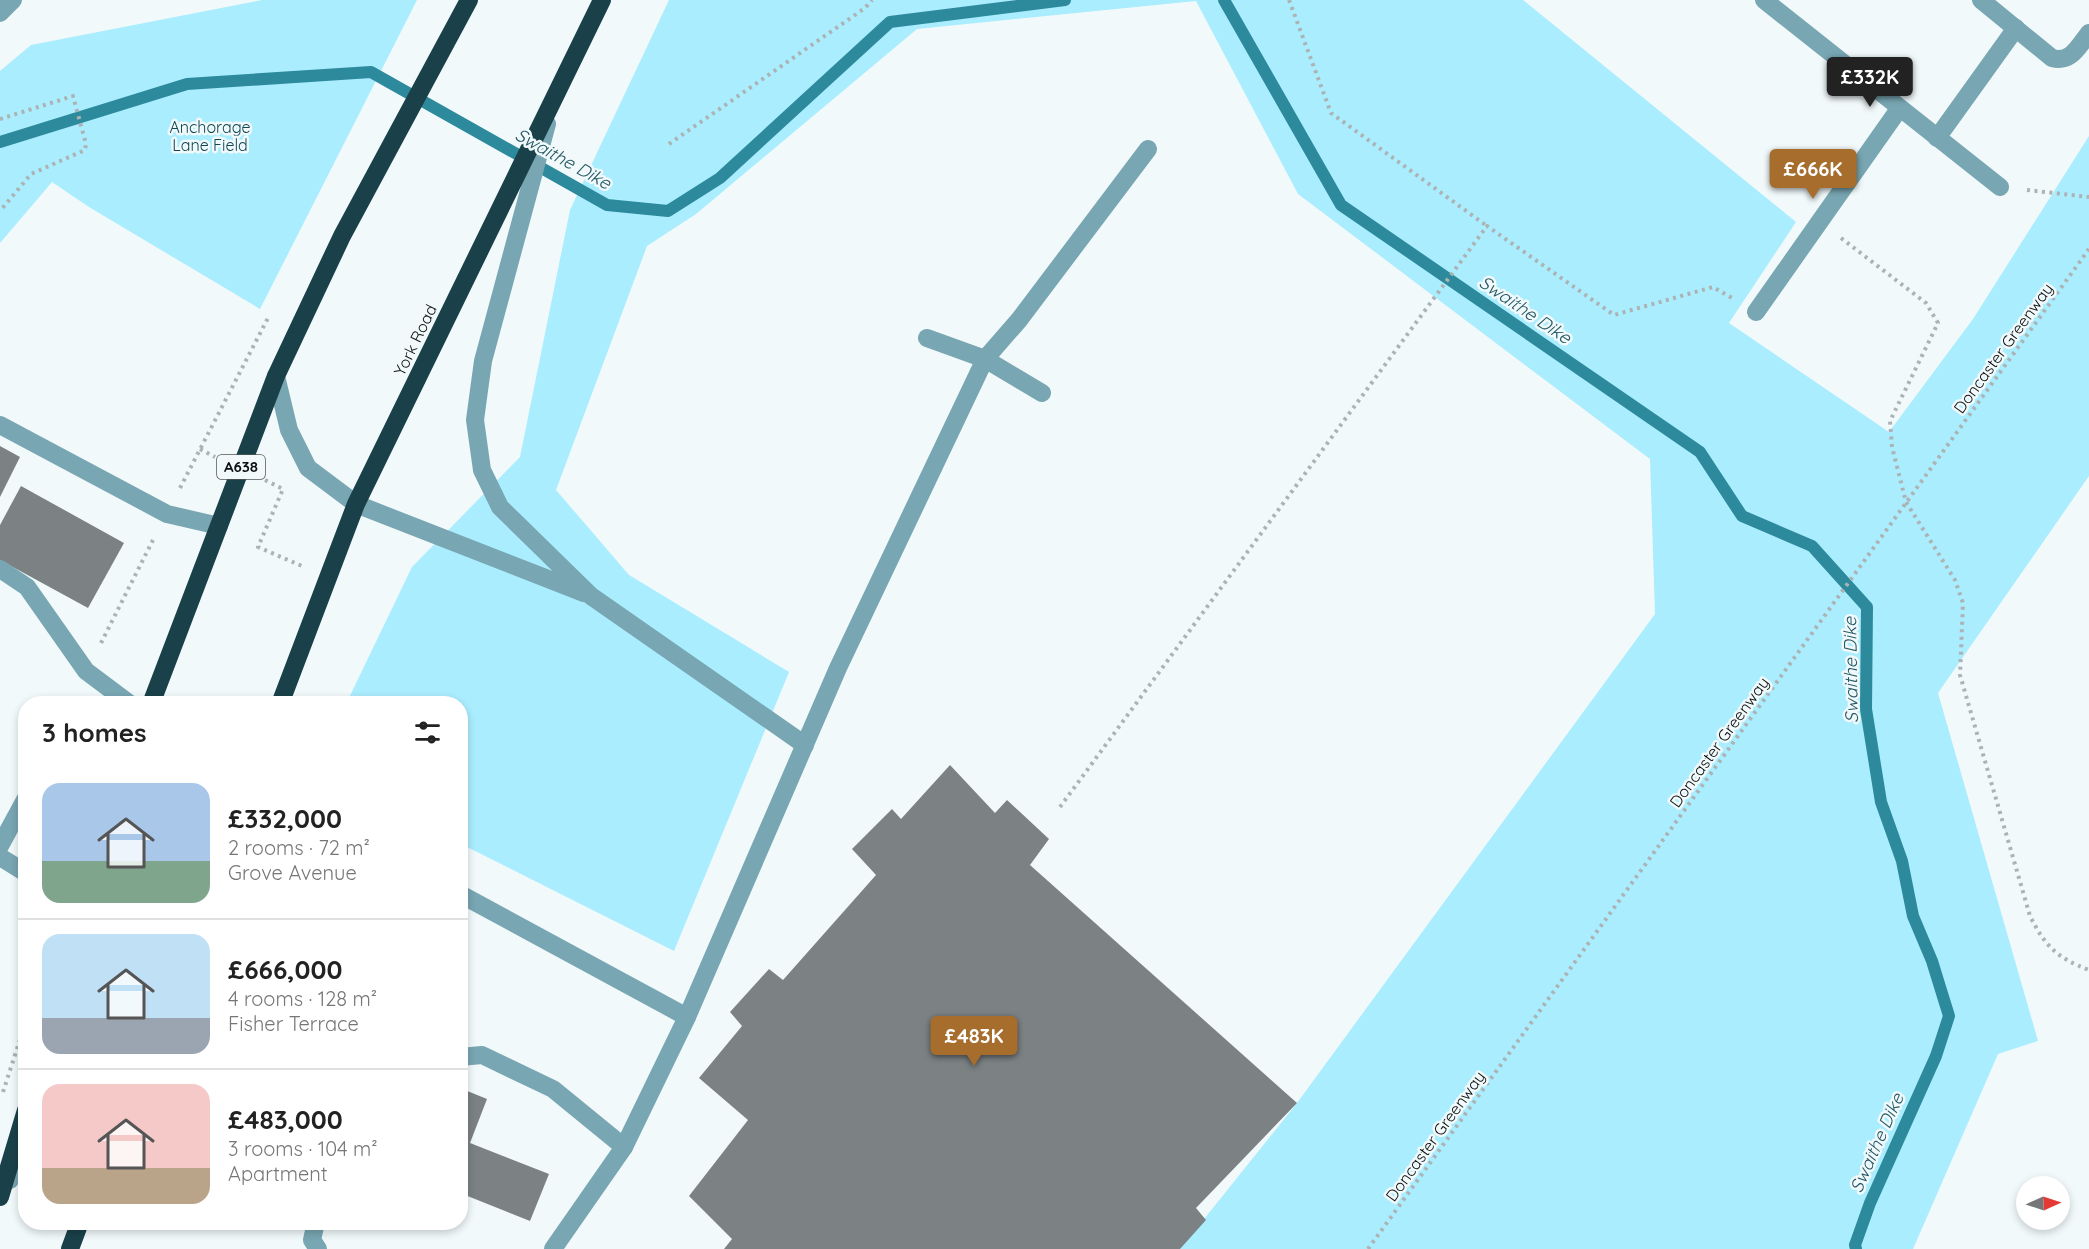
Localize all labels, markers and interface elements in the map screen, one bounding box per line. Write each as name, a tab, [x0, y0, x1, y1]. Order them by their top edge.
pin: £332K	[1828, 57, 1912, 108]
text: £332K	[1841, 64, 1899, 89]
park label: Anchorage Lane Field	[169, 117, 251, 155]
water label: Swaithe Dike	[511, 123, 616, 195]
pin: £666K	[1771, 149, 1855, 200]
text: £666K	[1784, 156, 1842, 181]
water label: Swaithe Dike	[1475, 270, 1576, 349]
street label: Doncaster Greenway	[1949, 279, 2057, 417]
street label: York Road	[389, 301, 441, 379]
road number: A638	[217, 455, 265, 479]
water label: Swaithe Dike	[1838, 616, 1863, 723]
street label: Doncaster Greenway	[1665, 673, 1773, 811]
text: 3 homes	[42, 716, 147, 749]
icon: filters	[411, 716, 444, 749]
text: £332,000	[228, 802, 342, 835]
icon: home	[90, 807, 162, 879]
text: 2 rooms · 72 m²	[228, 835, 370, 860]
text: Grove Avenue	[228, 860, 357, 885]
text: £666,000	[228, 953, 342, 986]
icon: home	[90, 958, 162, 1030]
text: 4 rooms · 128 m²	[228, 986, 377, 1011]
text: Fisher Terrace	[228, 1011, 359, 1036]
pin: £483K	[932, 1016, 1016, 1067]
text: £483K	[944, 1023, 1004, 1048]
street label: Doncaster Greenway	[1381, 1067, 1489, 1205]
water label: Swaithe Dike	[1844, 1089, 1909, 1196]
text: £483,000	[228, 1103, 343, 1136]
icon: home	[90, 1108, 162, 1180]
text: 3 rooms · 104 m²	[228, 1136, 378, 1161]
text: Apartment	[228, 1161, 328, 1186]
north arrow	[2016, 1176, 2070, 1230]
map controls	[2016, 1176, 2070, 1230]

